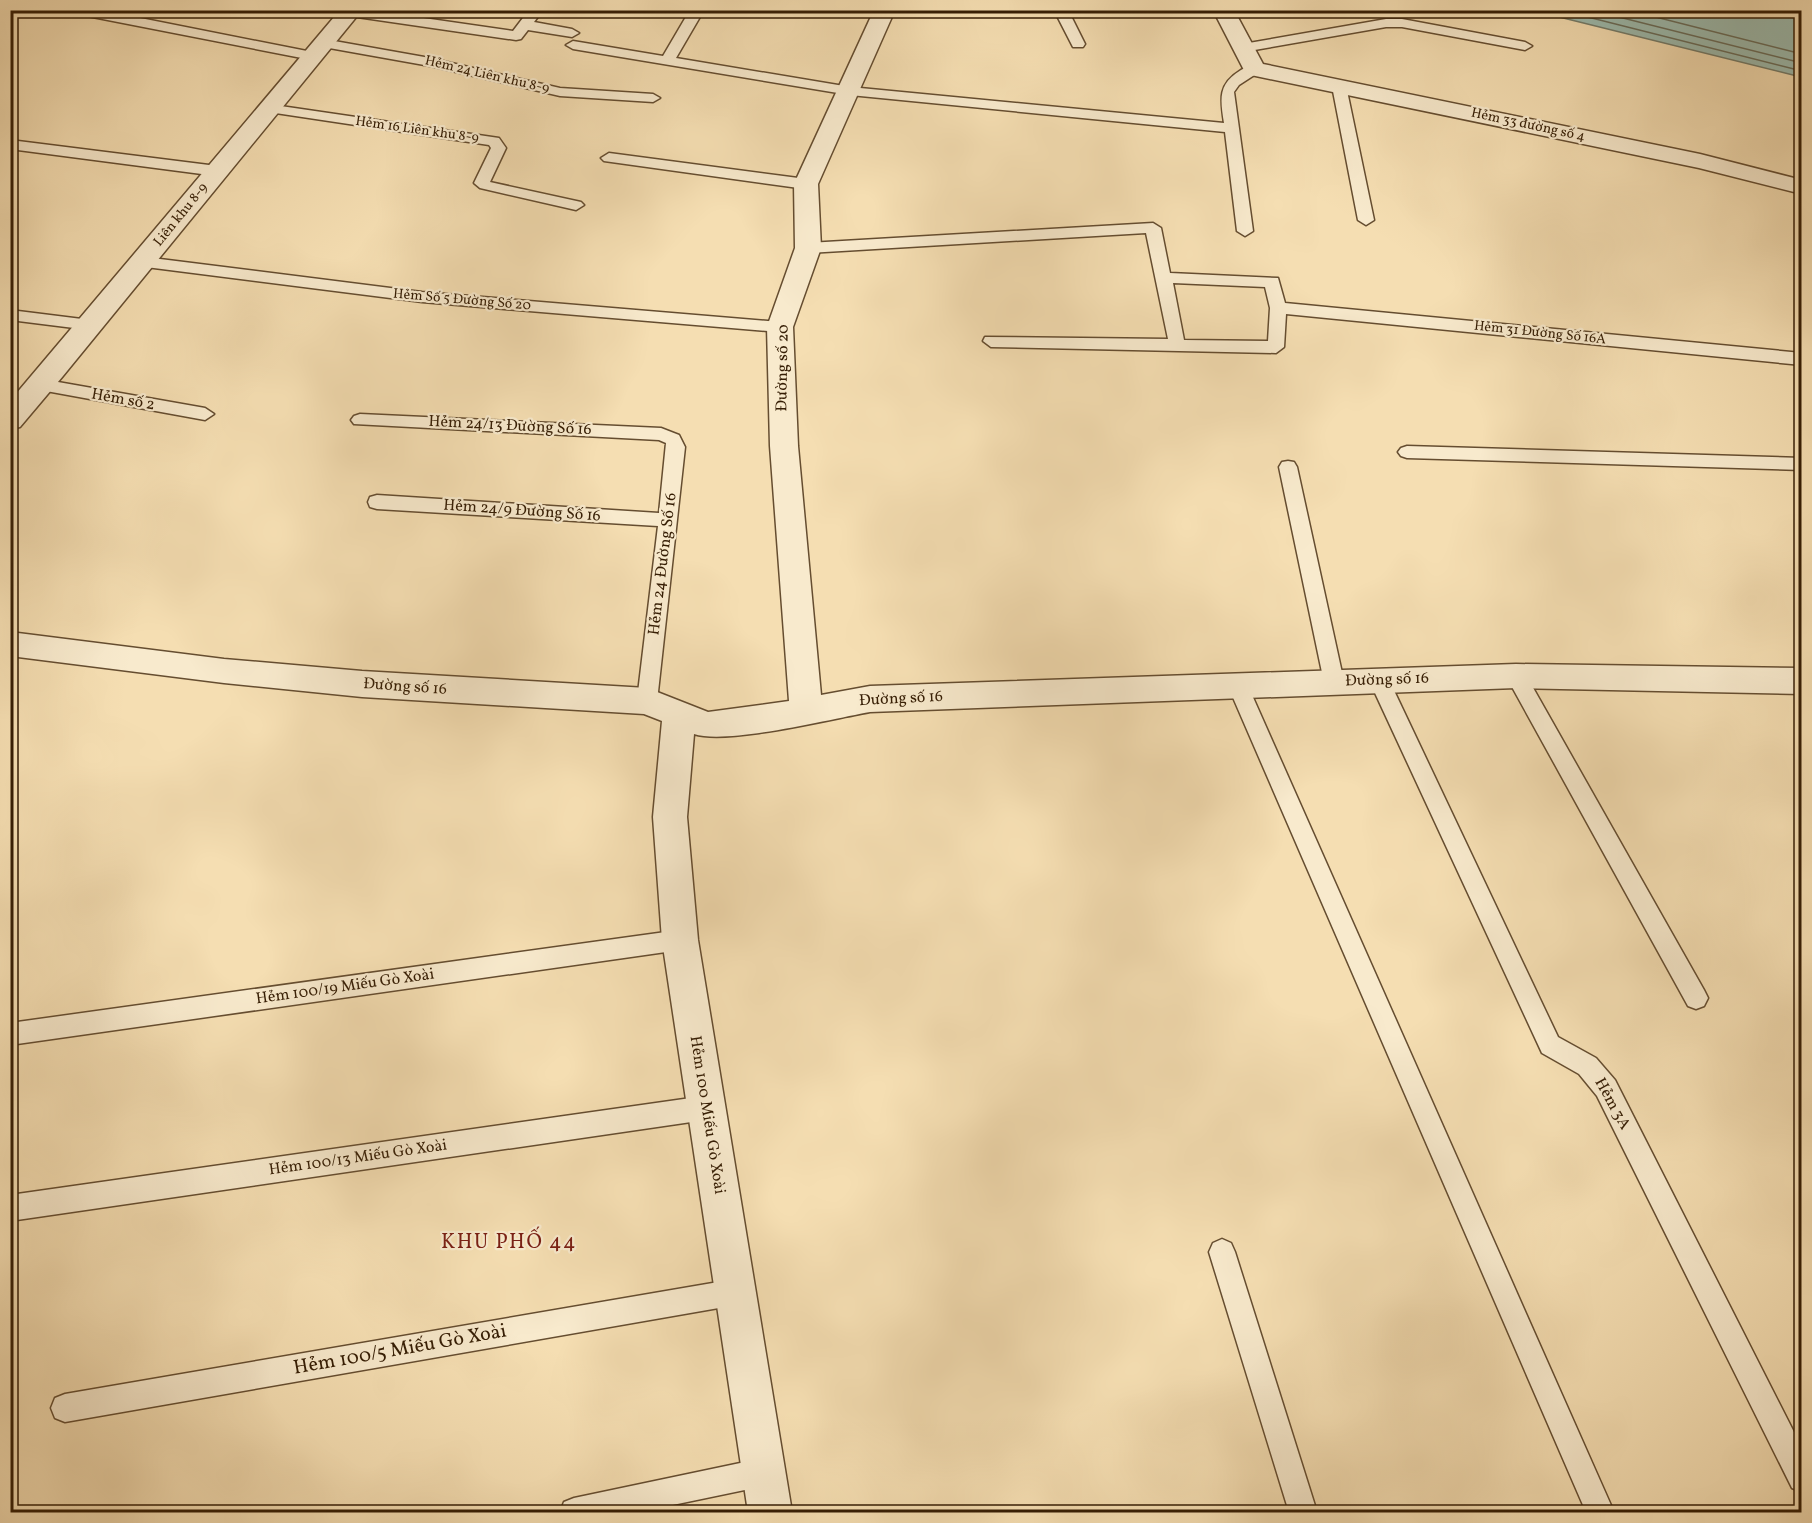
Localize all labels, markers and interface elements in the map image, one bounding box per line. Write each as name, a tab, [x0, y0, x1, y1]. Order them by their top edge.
street label: Hẻm 24 Liên khu 8-9	[423, 51, 551, 99]
street label: Hẻm 33 đường số 4	[1469, 104, 1587, 146]
street label: Hẻm 16 Liên khu 8-9	[354, 112, 480, 148]
street label: Liên khu 8-9	[149, 179, 213, 251]
street label: Hẻm Số 5 Đường Số 20	[392, 285, 532, 315]
street label: Hẻm 31 Đường Số 16A	[1473, 317, 1607, 349]
street label: Đường số 20	[771, 324, 795, 412]
street label: Hẻm số 2	[89, 384, 157, 416]
street label: Hẻm 24/13 Đường Số 16	[428, 411, 592, 441]
street label: Hẻm 24 Đường Số 16	[643, 491, 683, 637]
street label: Hẻm 24/9 Đường Số 16	[443, 495, 601, 527]
street label: Đường số 16	[1345, 668, 1429, 692]
street label: Đường số 16	[362, 673, 448, 701]
street label: Đường số 16	[859, 686, 943, 712]
street label: Hẻm 100/19 Miếu Gò Xoài	[254, 964, 436, 1010]
street label: Hẻm 100 Miếu Gò Xoài	[684, 1034, 730, 1196]
street label: Hẻm 3A	[1589, 1074, 1635, 1134]
street label: Hẻm 100/13 Miếu Gò Xoài	[267, 1135, 449, 1181]
district label: KHU PHỐ 44	[441, 1226, 577, 1257]
street label: Hẻm 100/5 Miếu Gò Xoài	[291, 1317, 509, 1383]

